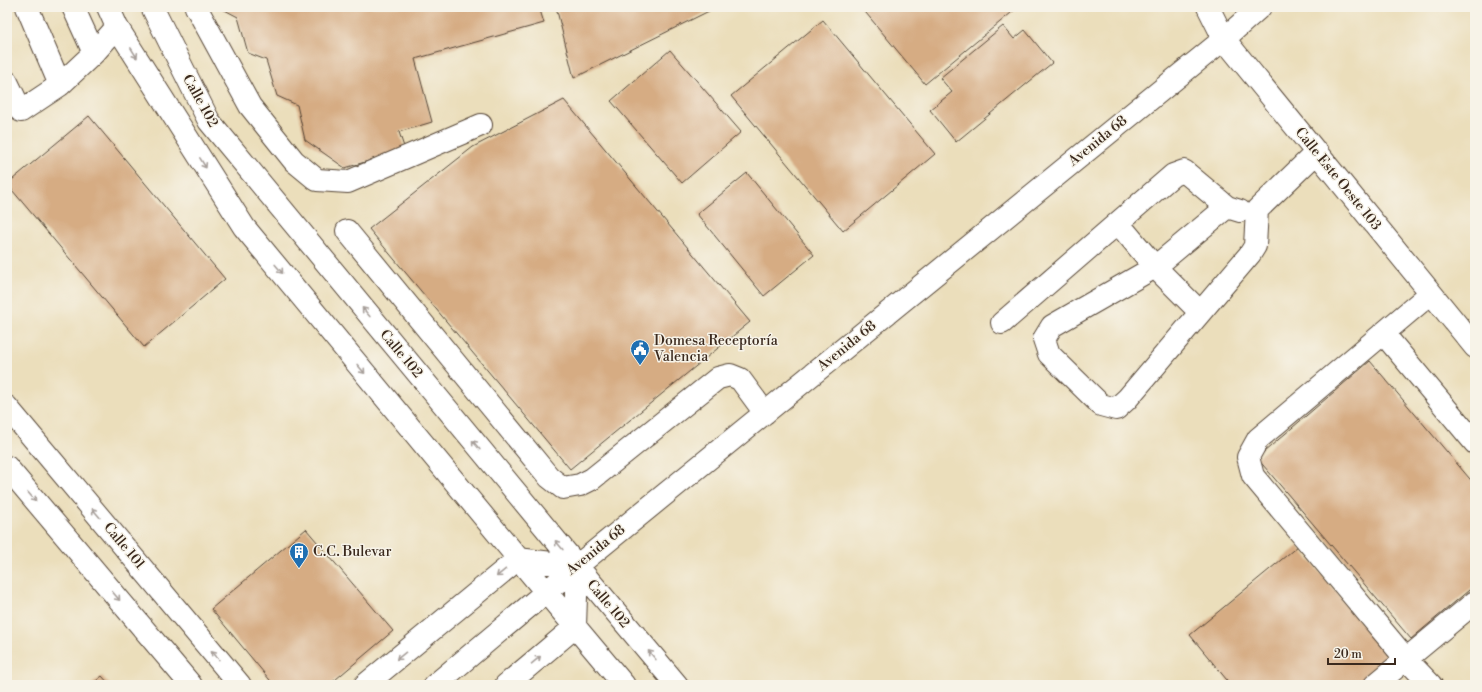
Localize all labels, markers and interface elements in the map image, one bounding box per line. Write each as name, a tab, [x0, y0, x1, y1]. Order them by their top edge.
one-way arrow	[130, 47, 138, 59]
street label: Calle 102	[178, 71, 222, 131]
street label: Avenida 68	[1064, 112, 1131, 171]
street label: Calle Este Oeste 103	[1291, 124, 1385, 234]
one-way arrow	[200, 157, 208, 169]
one-way arrow	[274, 263, 283, 274]
one-way arrow	[362, 307, 371, 318]
street label: Avenida 68	[813, 317, 880, 376]
street label: Calle 102	[376, 326, 426, 382]
place label: Domesa Receptoría Valencia	[653, 332, 779, 366]
public building icon: Domesa Receptoría Valencia	[629, 338, 651, 366]
one-way arrow	[357, 363, 366, 374]
one-way arrow	[472, 439, 481, 450]
one-way arrow	[28, 492, 37, 502]
one-way arrow	[91, 507, 100, 518]
street label: Calle 101	[99, 519, 149, 573]
street label: Avenida 68	[562, 521, 629, 580]
one-way arrow	[555, 540, 564, 550]
building icon: C.C. Bulevar	[288, 541, 310, 569]
place label: C.C. Bulevar	[313, 543, 391, 561]
one-way arrow	[496, 569, 507, 578]
street label: Calle 102	[583, 576, 633, 632]
one-way arrow	[111, 591, 120, 602]
scale bar	[1328, 640, 1395, 666]
text: 20 m	[1334, 647, 1362, 662]
one-way arrow	[211, 650, 220, 660]
one-way arrow	[647, 650, 656, 661]
one-way arrow	[395, 651, 406, 660]
one-way arrow	[530, 656, 541, 665]

